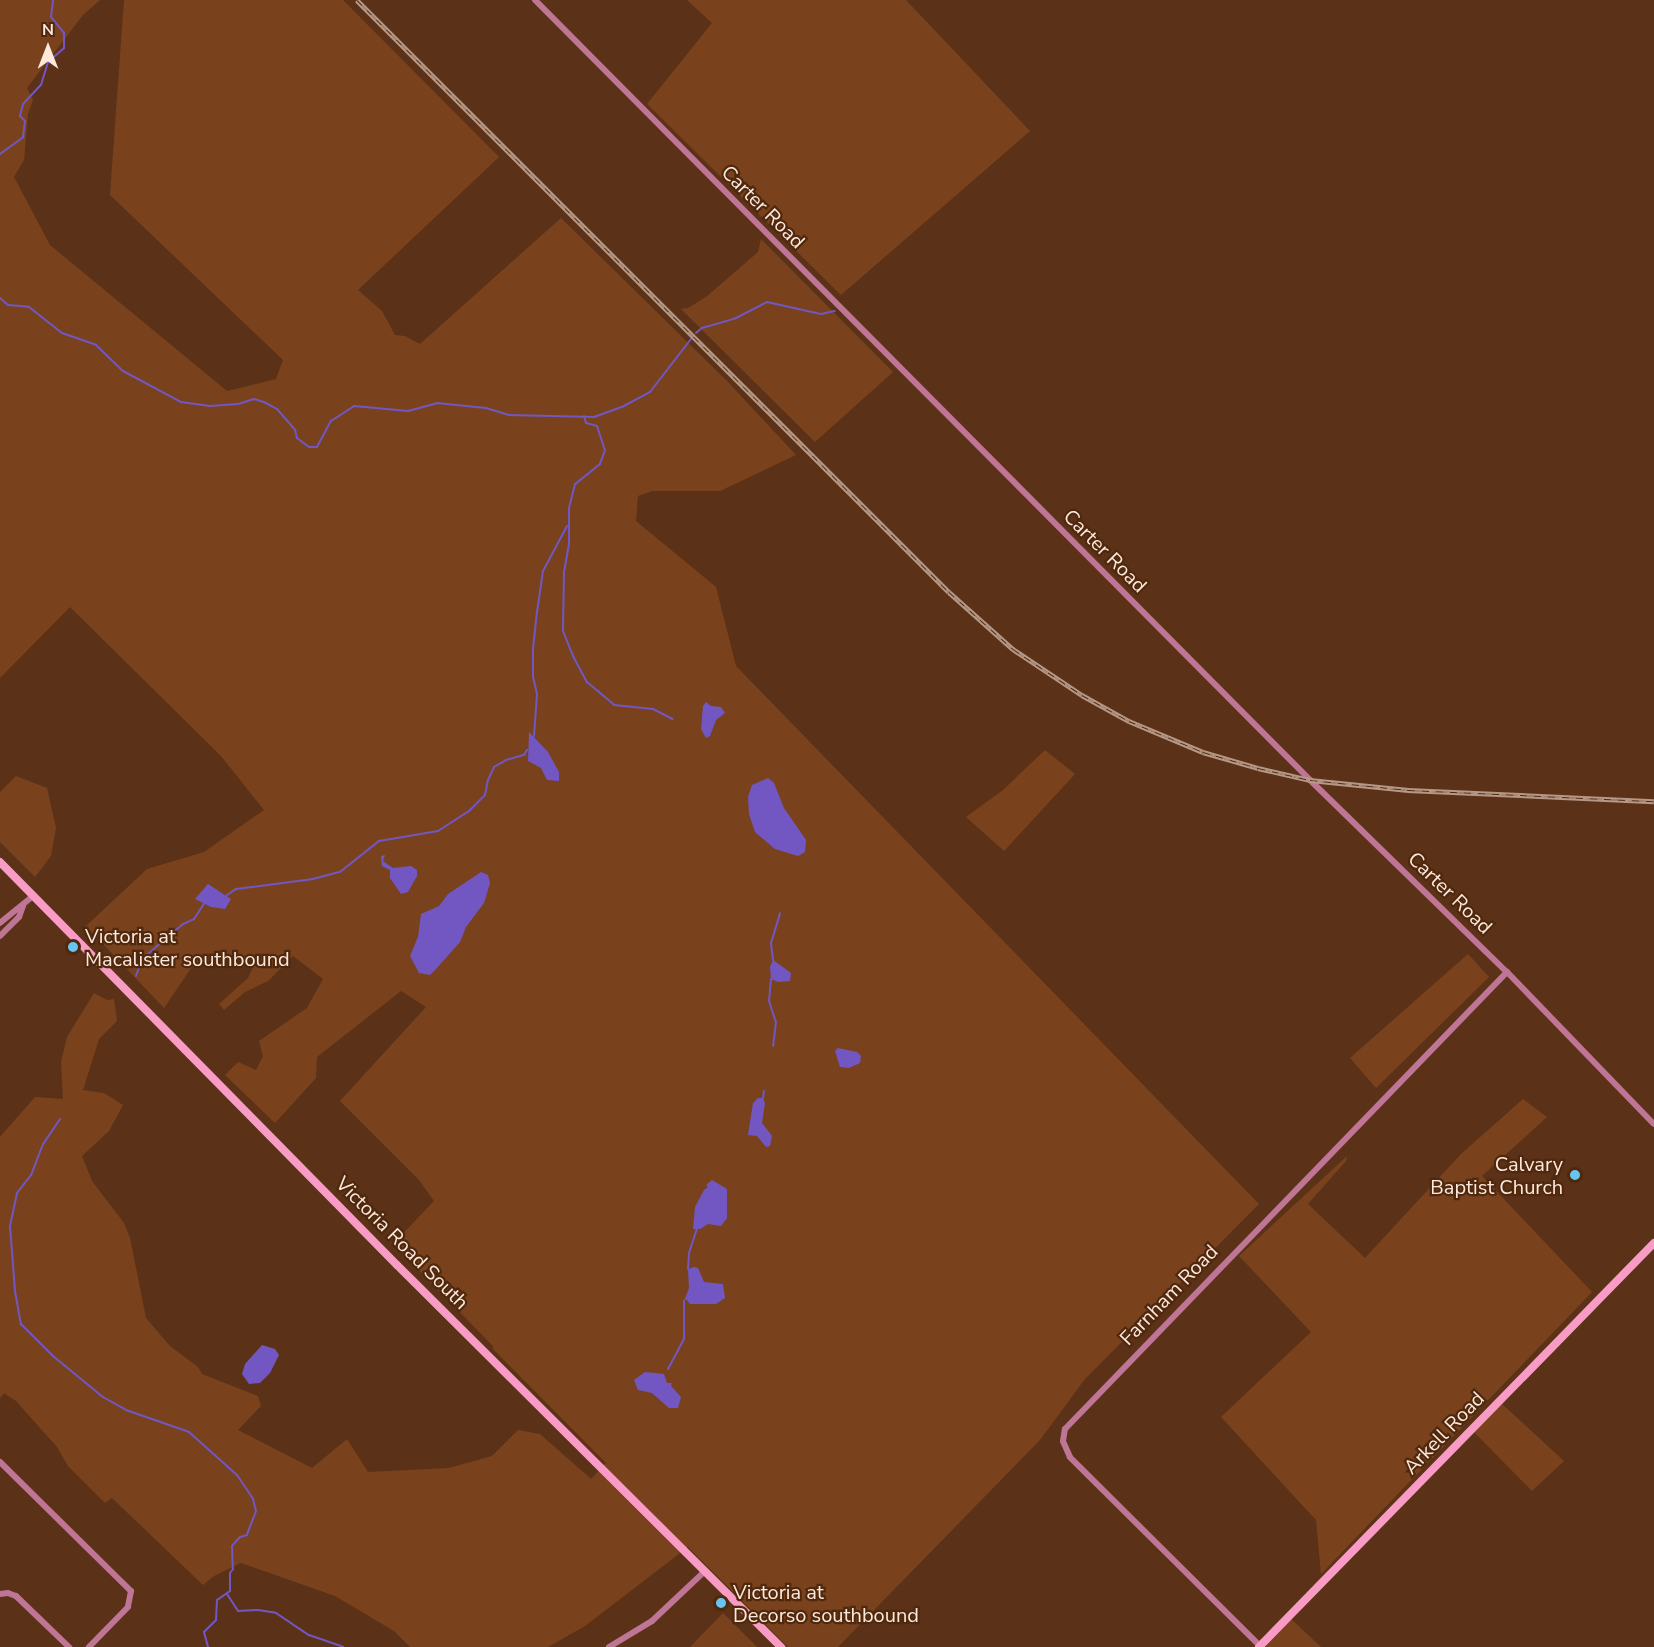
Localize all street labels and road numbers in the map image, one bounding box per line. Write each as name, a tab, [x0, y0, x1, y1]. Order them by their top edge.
street label: Carter Road	[716, 160, 810, 254]
street label: Carter Road	[1058, 504, 1152, 598]
street label: Carter Road	[1403, 847, 1497, 939]
street label: Victoria Road South	[331, 1172, 473, 1314]
street label: Farnham Road	[1115, 1240, 1223, 1350]
street label: Arkell Road	[1399, 1387, 1489, 1479]

